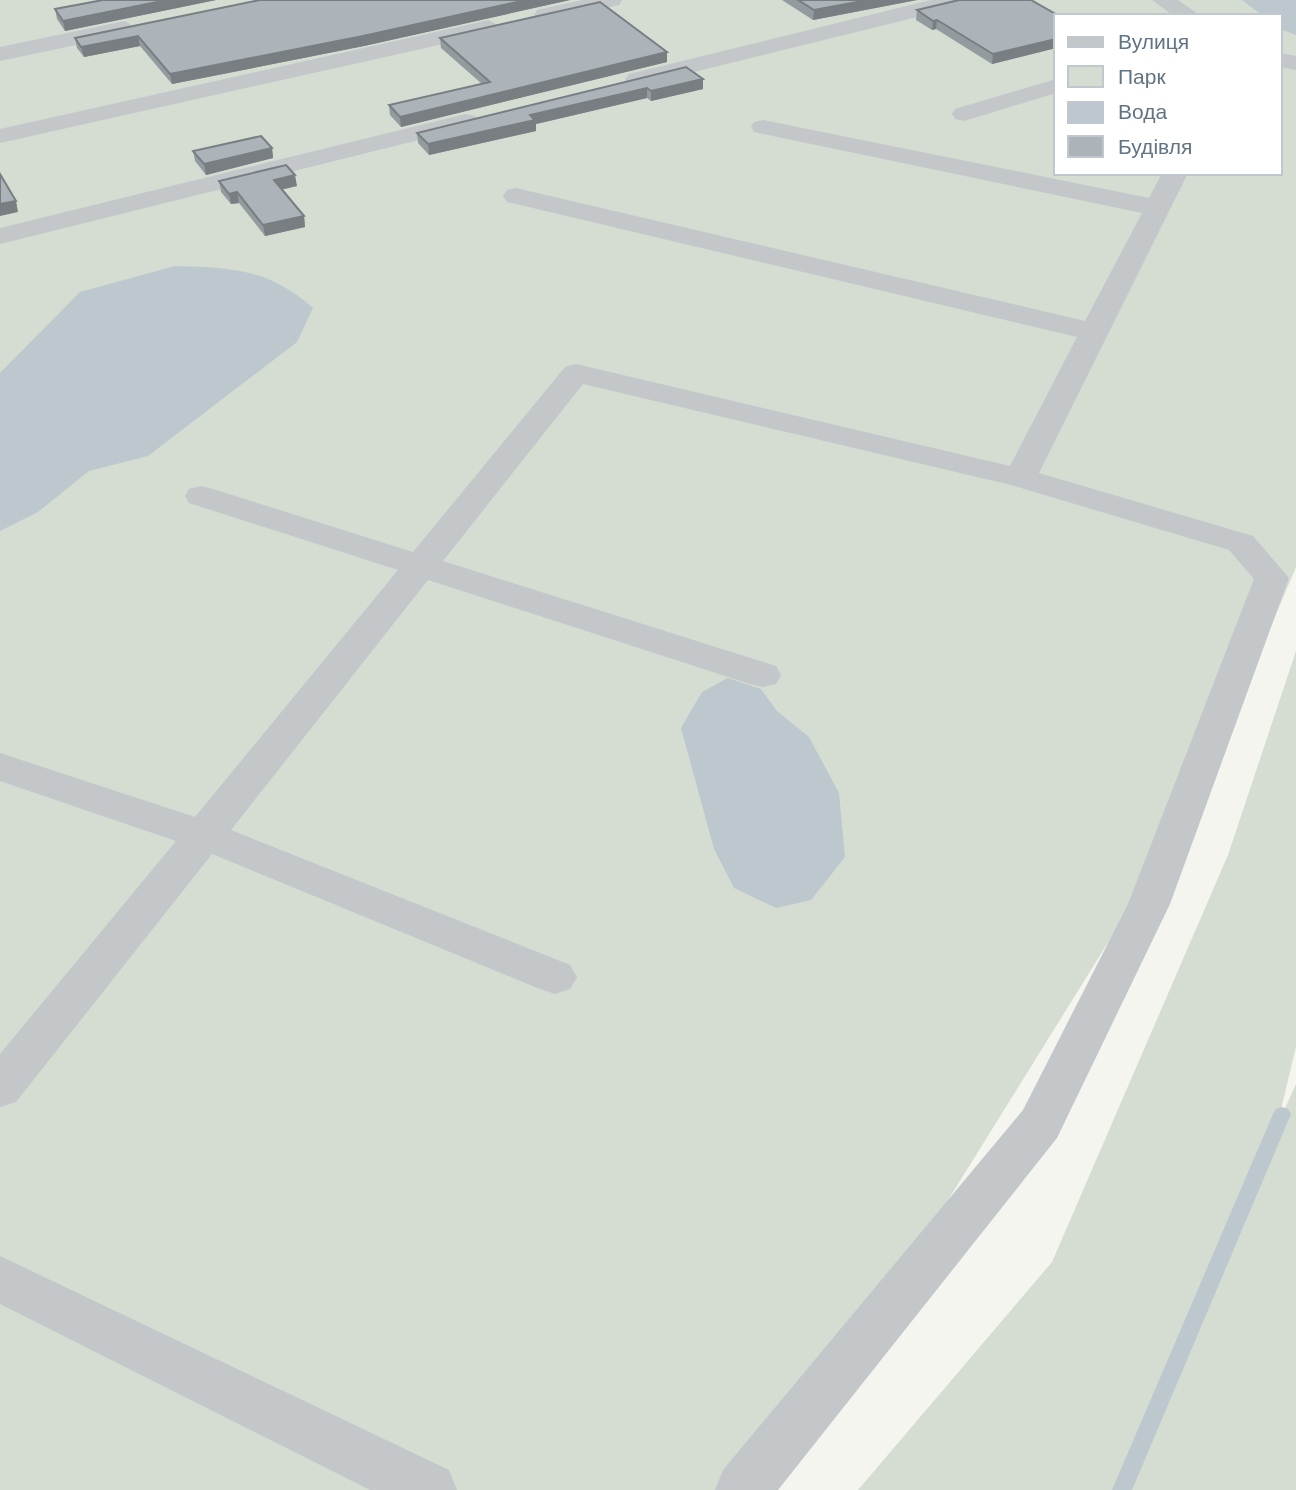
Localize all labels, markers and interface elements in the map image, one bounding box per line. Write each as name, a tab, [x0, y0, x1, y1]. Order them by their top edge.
legend	[1054, 14, 1282, 175]
text: Вулиця	[1118, 28, 1189, 56]
text: Парк	[1118, 63, 1166, 91]
text: Вода	[1118, 98, 1167, 126]
text: Будівля	[1118, 133, 1192, 161]

